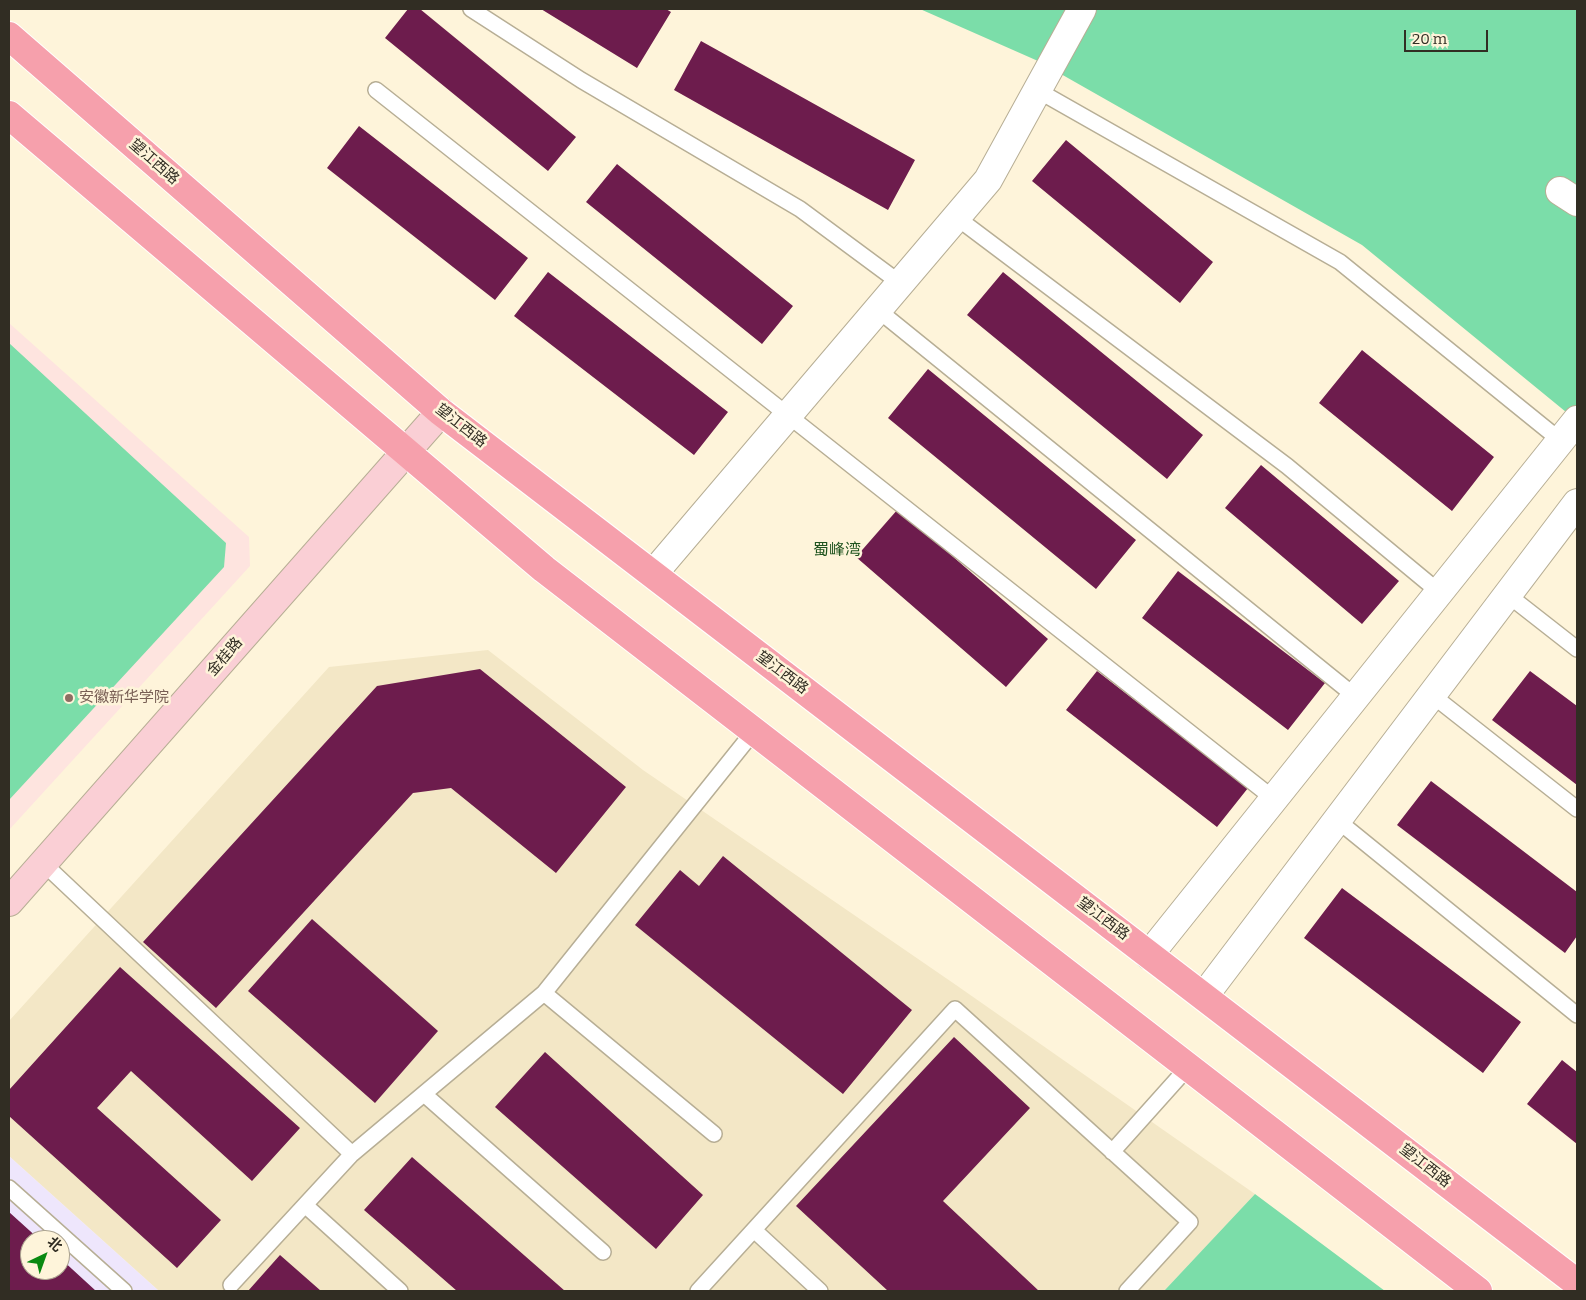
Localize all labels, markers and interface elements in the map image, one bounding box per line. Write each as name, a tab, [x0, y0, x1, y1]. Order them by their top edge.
scale bar	[1406, 20, 1490, 52]
text: 20 m	[1412, 30, 1447, 48]
street label: 望江西路	[125, 136, 183, 188]
street label: 望江西路	[432, 400, 490, 452]
district label: 蜀峰湾	[813, 541, 861, 561]
street label: 金桂路	[203, 634, 247, 680]
street label: 望江西路	[753, 648, 811, 698]
place label: 安徽新华学院	[79, 689, 169, 707]
marker: 安徽新华学院	[63, 692, 75, 704]
street label: 望江西路	[1074, 894, 1132, 944]
street label: 望江西路	[1396, 1140, 1454, 1192]
north arrow	[20, 1230, 70, 1280]
text: 北	[44, 1233, 66, 1255]

